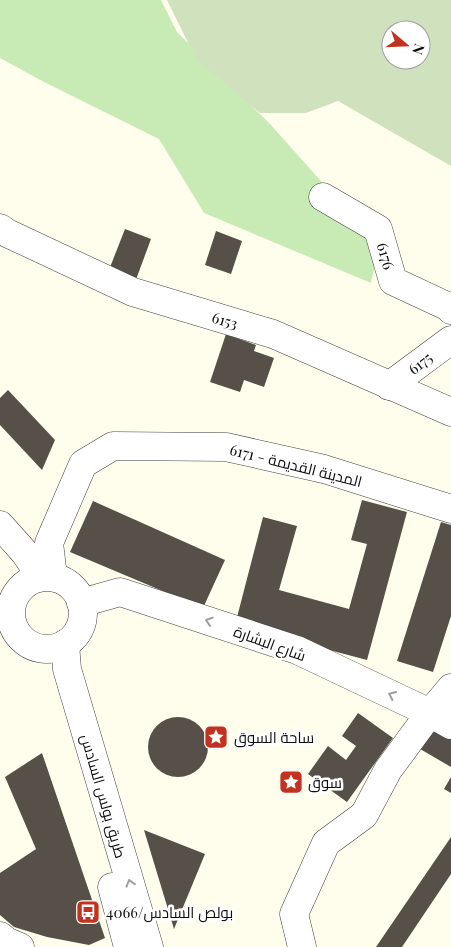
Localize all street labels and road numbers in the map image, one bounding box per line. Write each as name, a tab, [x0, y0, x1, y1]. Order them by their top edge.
street label: 6176	[373, 240, 399, 272]
street label: 6153	[210, 307, 241, 333]
street label: 6175	[404, 347, 436, 379]
street label: المدينة القديمة - 6171	[228, 439, 364, 491]
street label: شارع البشارة	[230, 621, 309, 667]
street label: طريق بولس السادس	[76, 732, 131, 861]

